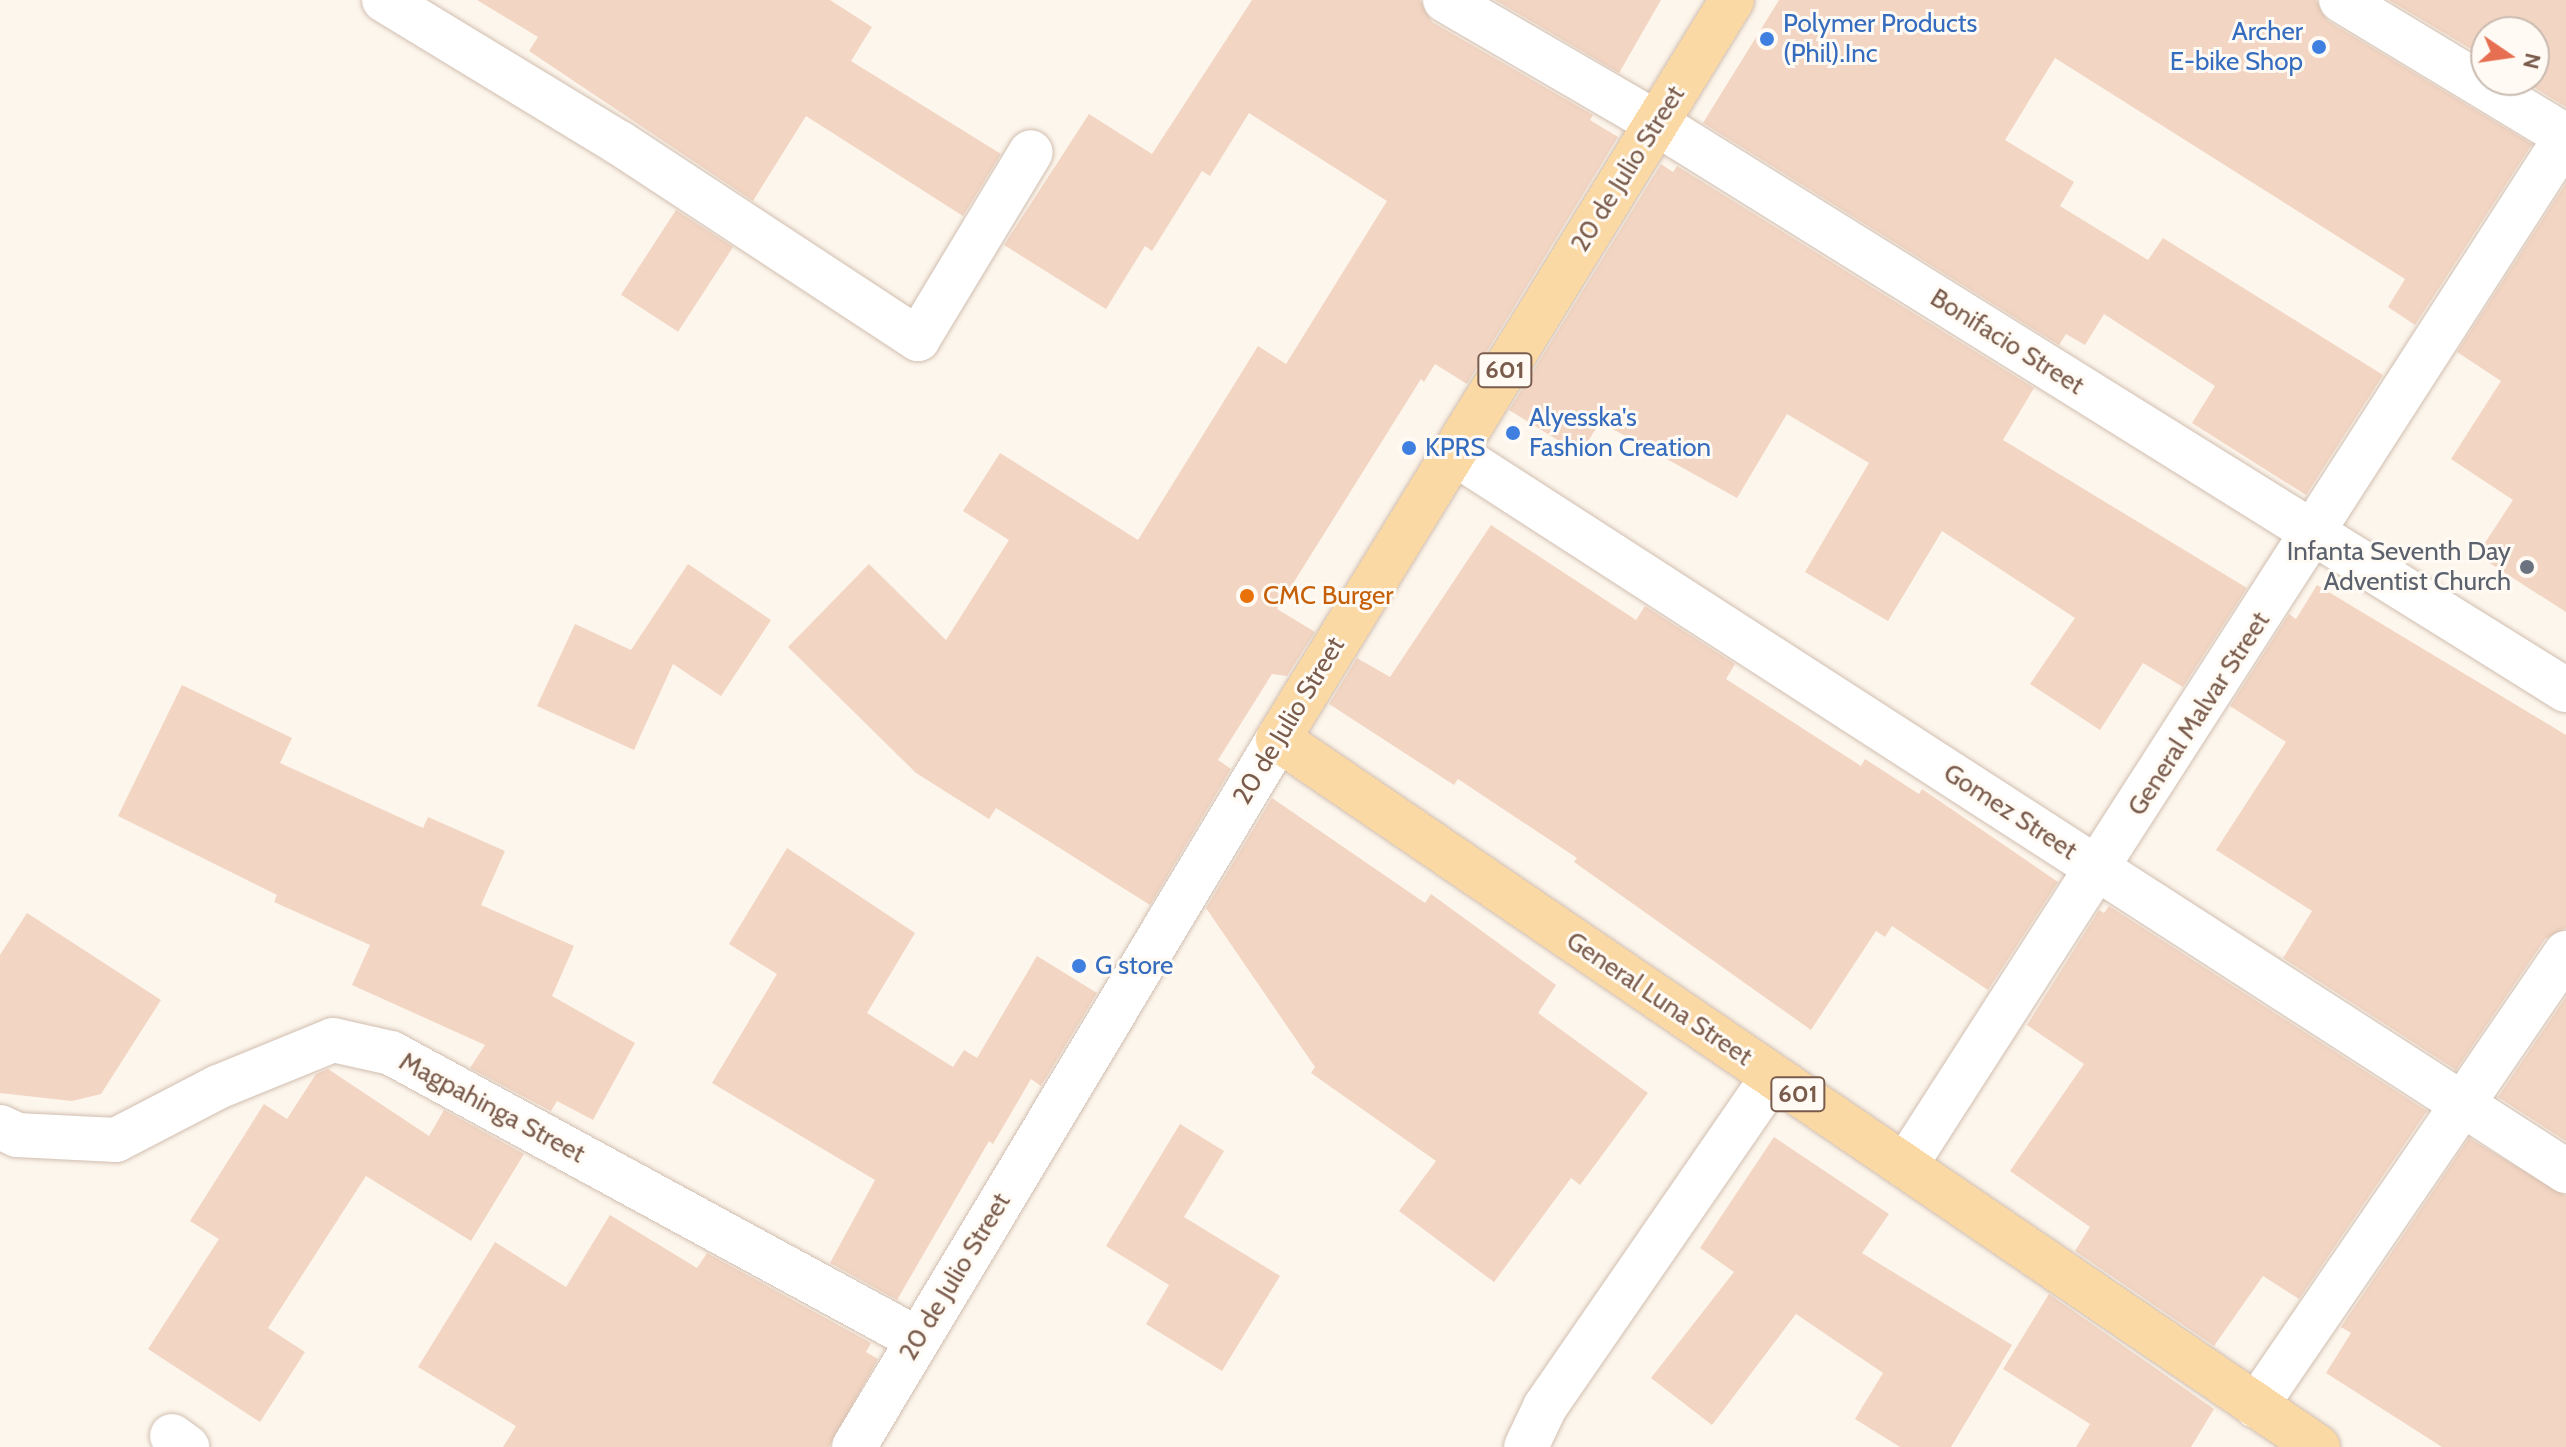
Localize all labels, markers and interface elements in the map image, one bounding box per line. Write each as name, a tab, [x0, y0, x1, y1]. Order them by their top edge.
place label: Polymer Products (Phil).Inc	[1783, 8, 1977, 70]
place label: Archer E-bike Shop	[2170, 16, 2303, 78]
north arrow	[2470, 16, 2550, 96]
marker: Polymer Products (Phil).Inc	[1758, 30, 1776, 48]
marker: Archer E-bike Shop	[2310, 38, 2328, 56]
text: N	[2517, 50, 2547, 72]
street label: 20 de Julio Street	[1564, 80, 1692, 258]
street label: Bonifacio Street	[1924, 282, 2090, 402]
road number: 601	[1477, 350, 1533, 390]
place label: Alyesska's Fashion Creation	[1529, 402, 1711, 464]
marker: Alyesska's Fashion Creation	[1504, 424, 1522, 442]
place label: KPRS	[1425, 432, 1485, 464]
marker: KPRS	[1400, 439, 1418, 457]
place label: Infanta Seventh Day Adventist Church	[2287, 536, 2511, 598]
marker: Infanta Seventh Day Adventist Church	[2518, 558, 2536, 576]
place label: CMC Burger	[1263, 580, 1393, 612]
marker: CMC Burger	[1238, 587, 1256, 605]
street label: General Malvar Street	[2122, 606, 2276, 822]
street label: 20 de Julio Street	[1227, 632, 1351, 810]
street label: Gomez Street	[1937, 757, 2083, 867]
street label: General Luna Street	[1560, 925, 1758, 1073]
place label: G store	[1095, 950, 1173, 982]
marker: G store	[1070, 957, 1088, 975]
street label: Magpahinga Street	[394, 1046, 590, 1170]
road number: 601	[1770, 1074, 1826, 1114]
street label: 20 de Julio Street	[893, 1188, 1017, 1366]

